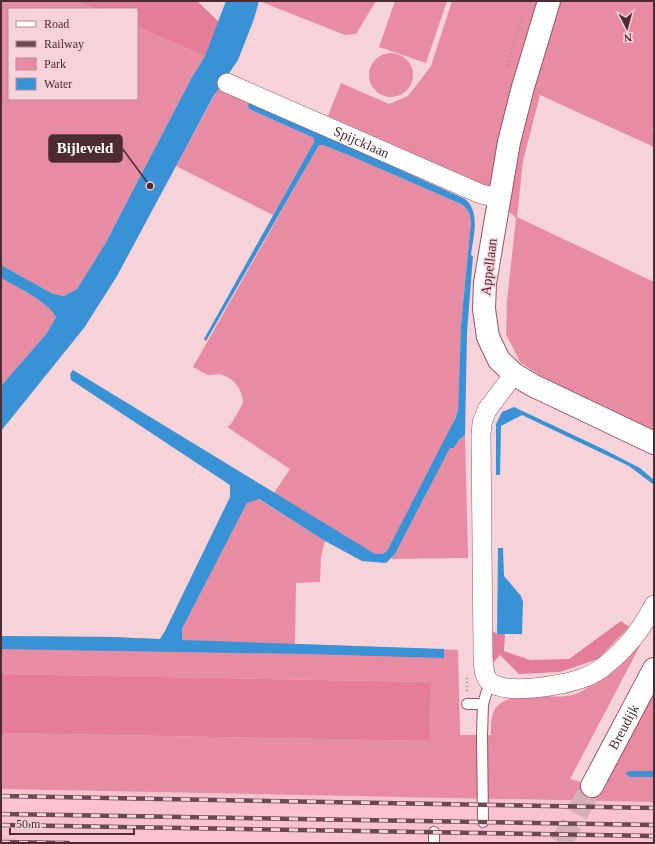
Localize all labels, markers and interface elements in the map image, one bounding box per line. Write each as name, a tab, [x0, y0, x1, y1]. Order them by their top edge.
legend	[8, 8, 138, 100]
north arrow	[607, 8, 647, 48]
text: Road	[44, 17, 69, 31]
text: N	[623, 32, 633, 44]
text: Railway	[44, 37, 84, 51]
text: Park	[44, 57, 66, 71]
text: Water	[44, 77, 72, 91]
street label: Spijcklaan	[332, 123, 392, 161]
callout: Bijleveld	[49, 135, 122, 162]
text: Bijleveld	[57, 140, 114, 156]
street label: Appellaan	[478, 238, 500, 296]
street label: Breudijk	[605, 702, 641, 752]
scale bar	[10, 810, 134, 836]
text: 50 m	[16, 817, 41, 831]

